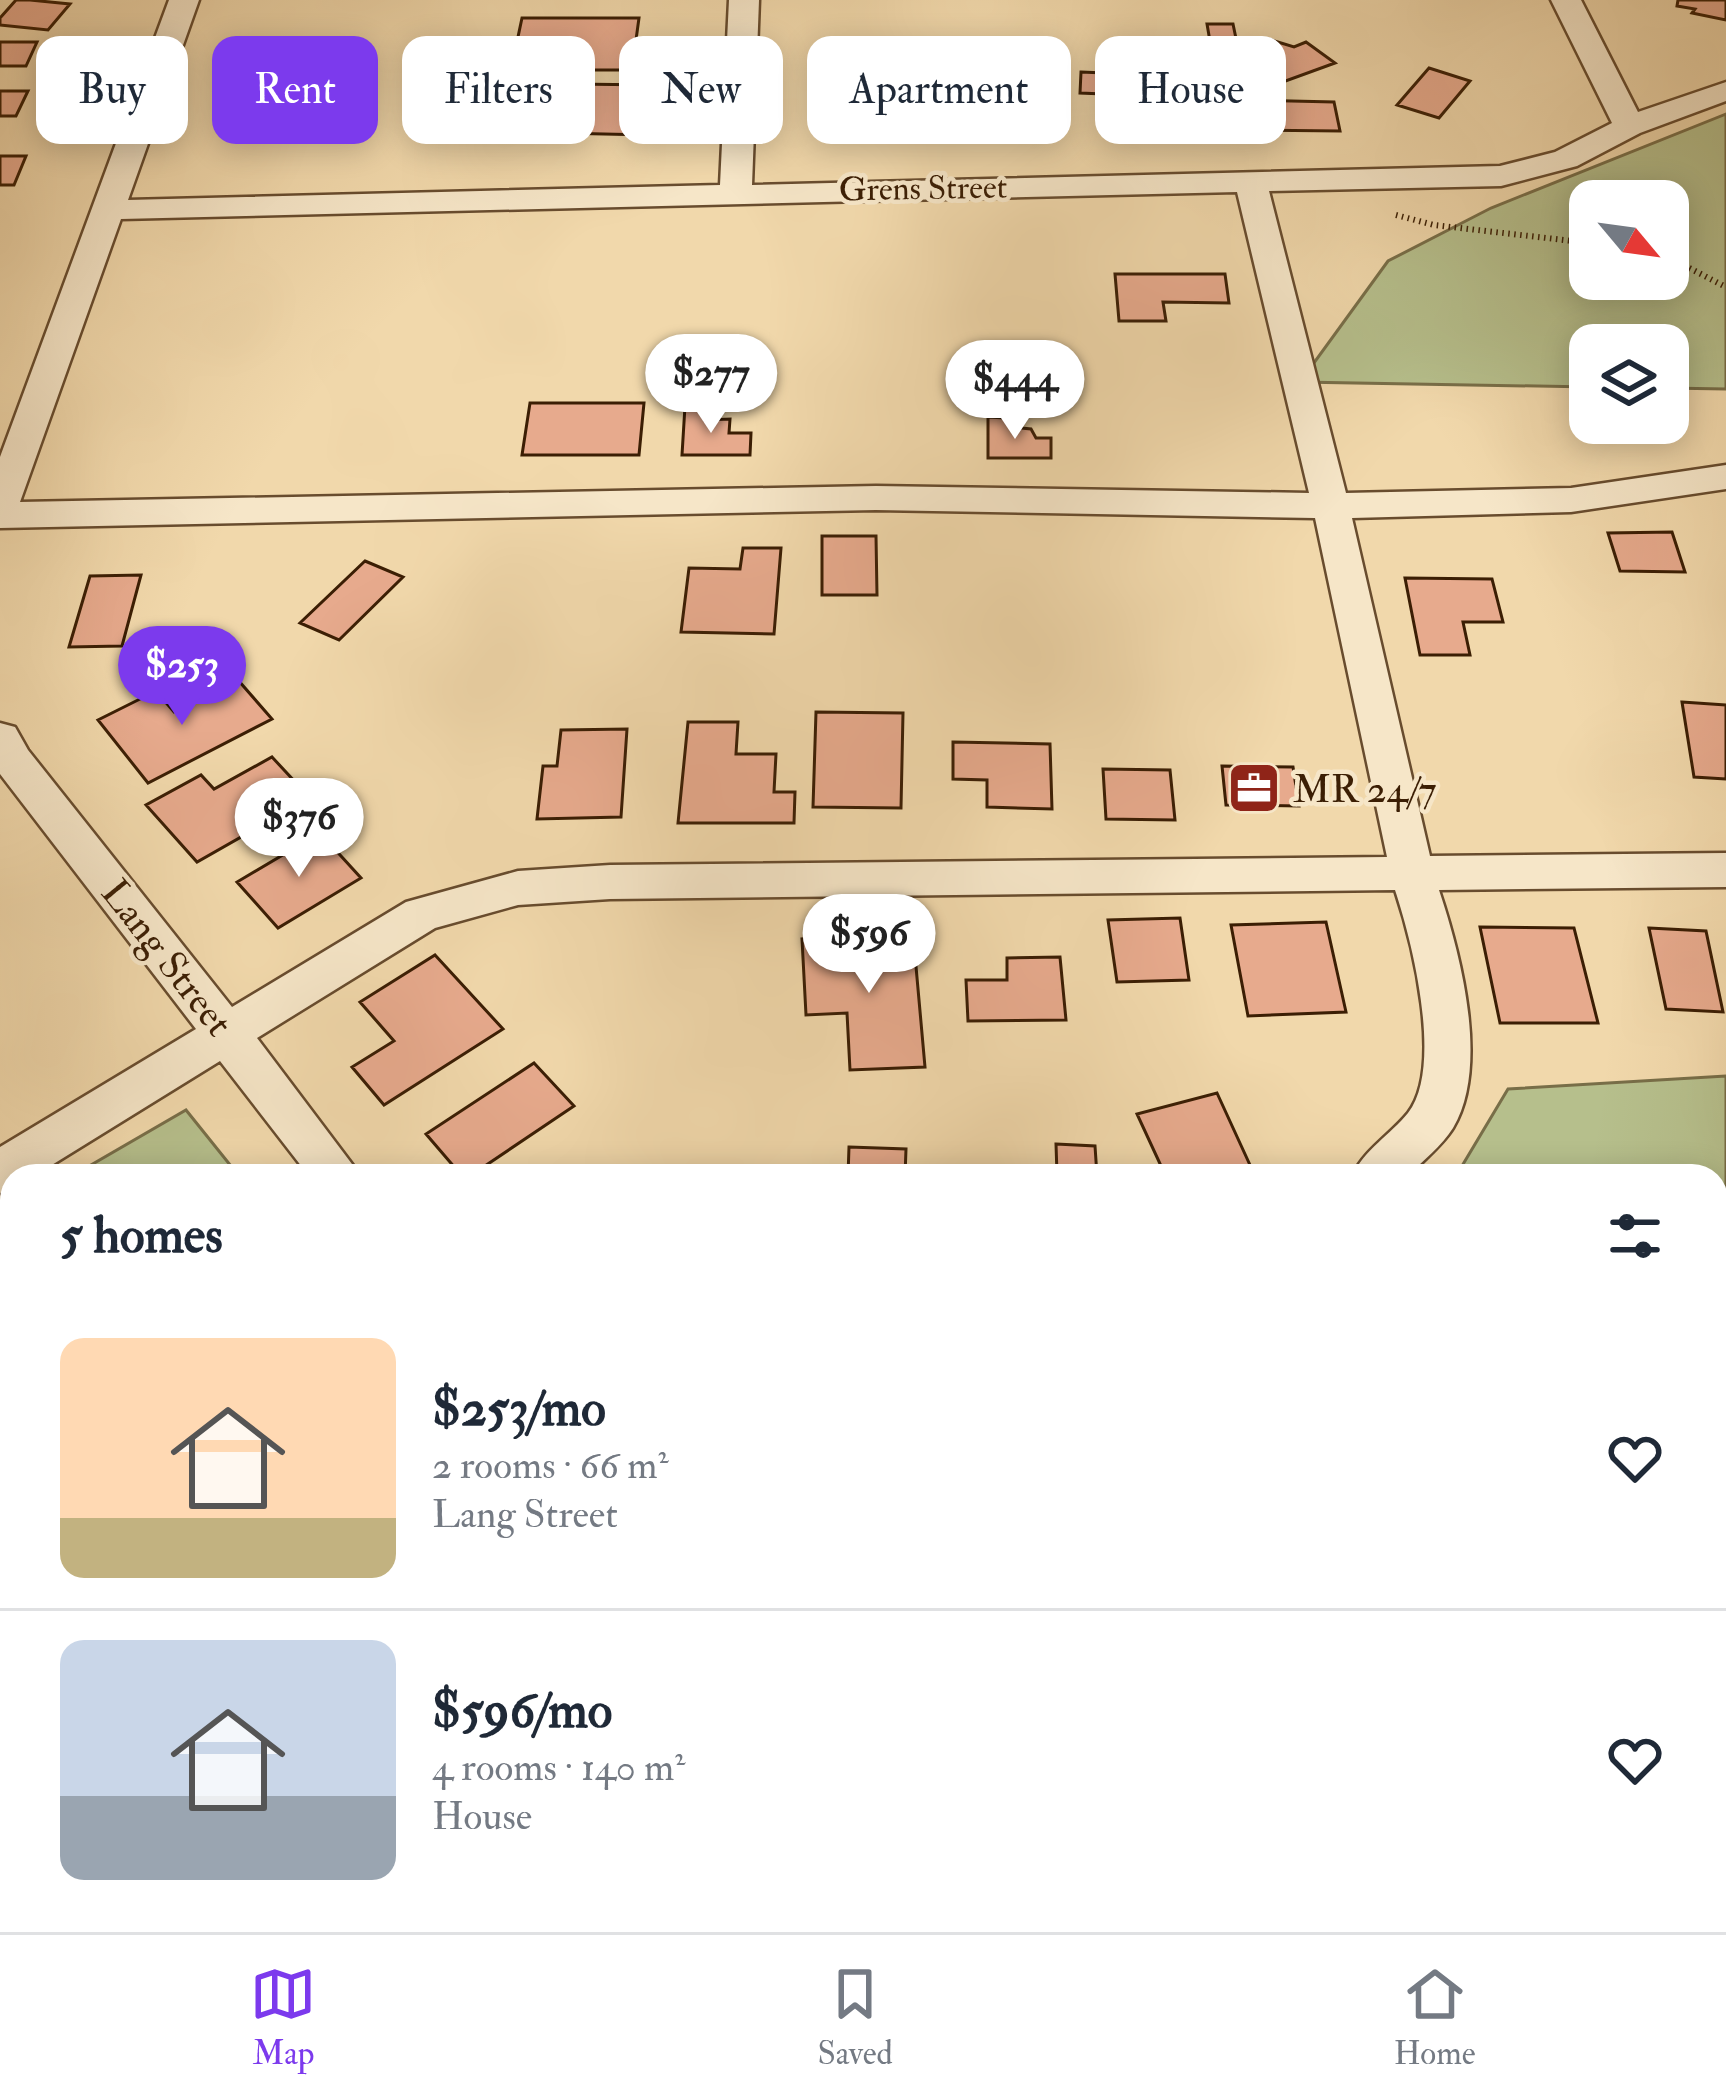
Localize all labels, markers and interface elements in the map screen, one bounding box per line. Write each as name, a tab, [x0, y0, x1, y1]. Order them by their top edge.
chip: Buy	[36, 36, 188, 144]
chip: Rent	[212, 36, 378, 144]
chip: Filters	[402, 36, 595, 144]
chip: New	[619, 36, 783, 144]
chip: Apartment	[807, 36, 1071, 144]
chip: House	[1095, 36, 1286, 144]
street label: Grens Street	[838, 167, 1008, 210]
north arrow	[1569, 180, 1689, 300]
map controls	[1569, 180, 1689, 444]
button: layers	[1569, 324, 1689, 444]
pin: $277	[640, 334, 782, 436]
pin: $444	[944, 340, 1086, 442]
text: $277	[672, 348, 750, 397]
text: $444	[972, 354, 1058, 403]
pin: $253	[111, 626, 253, 728]
text: $253	[145, 640, 219, 689]
office icon: MR 24/7	[1226, 760, 1282, 816]
place label: MR 24/7	[1293, 765, 1437, 814]
pin: $376	[228, 778, 370, 880]
text: $376	[262, 792, 336, 841]
street label: Lang Street	[90, 870, 243, 1046]
pin: $596	[798, 894, 940, 996]
text: $596	[830, 908, 908, 957]
icon: filters	[1602, 1203, 1668, 1269]
text: 5 homes	[60, 1204, 223, 1268]
text: $253/mo	[432, 1377, 606, 1441]
icon: home	[156, 1386, 300, 1530]
icon: heart	[1602, 1425, 1668, 1491]
text: 2 rooms · 66 m²	[432, 1441, 668, 1490]
text: Lang Street	[432, 1490, 618, 1539]
text: $596/mo	[432, 1679, 612, 1743]
icon: home	[156, 1688, 300, 1832]
icon: heart	[1602, 1727, 1668, 1793]
text: 4 rooms · 140 m²	[432, 1743, 685, 1792]
text: House	[432, 1792, 532, 1841]
tab: Map	[250, 1961, 316, 2074]
tab: Saved	[817, 1961, 893, 2074]
tab: Home	[1394, 1961, 1476, 2074]

